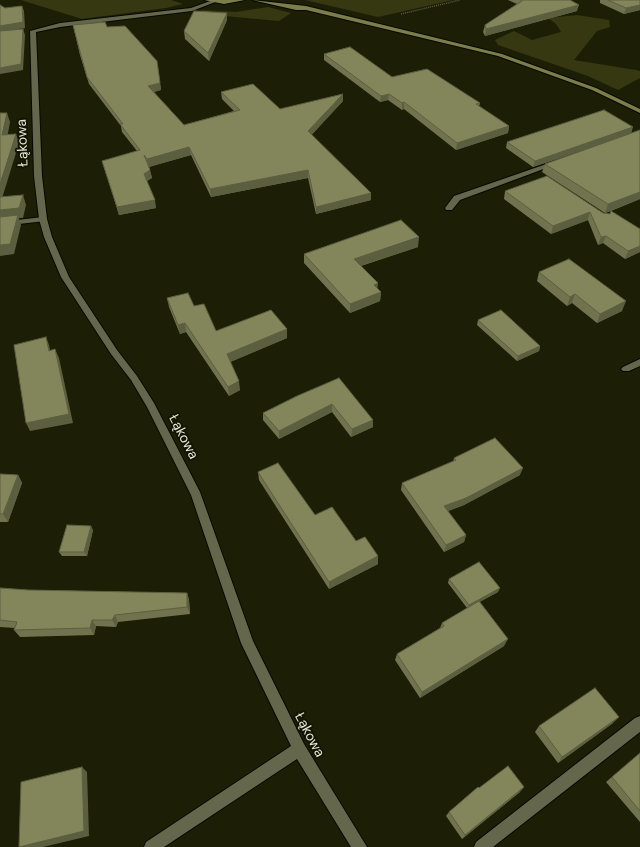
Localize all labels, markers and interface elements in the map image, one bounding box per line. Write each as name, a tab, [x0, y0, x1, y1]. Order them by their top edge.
street label: Łąkowa	[14, 119, 32, 167]
street label: Łąkowa	[165, 412, 201, 462]
street label: Łąkowa	[290, 710, 328, 760]

